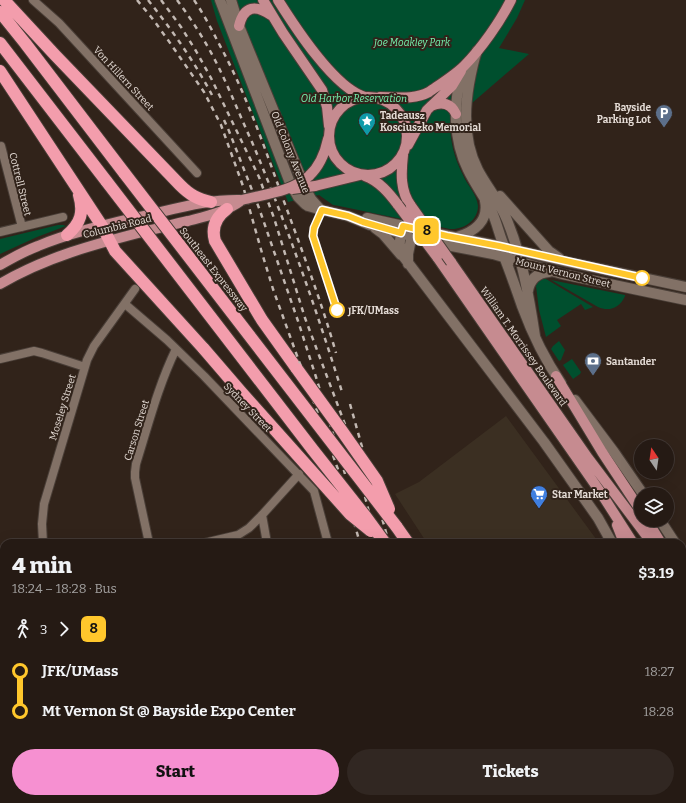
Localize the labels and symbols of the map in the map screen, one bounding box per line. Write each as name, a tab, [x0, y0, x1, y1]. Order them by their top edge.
park label: Joe Moakley Park	[373, 37, 451, 49]
street label: Von Hillern Street	[90, 44, 156, 114]
park label: Old Harbor Reservation	[301, 93, 407, 105]
place label: Bayside Parking Lot	[597, 102, 652, 126]
parking icon: Bayside Parking Lot	[654, 103, 674, 128]
street label: Old Colony Avenue	[268, 110, 312, 195]
place label: Tadeausz Kosciuszko Memorial	[380, 110, 481, 134]
place icon: Tadeausz Kosciuszko Memorial	[357, 111, 377, 136]
street label: Cottrell Street	[6, 151, 34, 218]
street label: Columbia Road	[82, 213, 153, 241]
line badge: 8	[414, 218, 440, 244]
street label: Southeast Expressway	[177, 225, 250, 315]
street label: Mount Vernon Street	[514, 255, 612, 291]
unlabelled marker	[634, 270, 650, 286]
street label: William T. Morrissey Boulevard	[477, 285, 569, 409]
marker: JFK/UMass	[329, 302, 345, 318]
place label: JFK/UMass	[347, 305, 399, 317]
bank icon: Santander	[583, 351, 603, 376]
place label: Santander	[606, 356, 656, 368]
street label: Moseley Street	[47, 372, 79, 442]
street label: Sydney Street	[221, 381, 274, 435]
street label: Carson Street	[122, 398, 152, 462]
north arrow	[634, 439, 674, 479]
supermarket icon: Star Market	[529, 484, 549, 509]
place label: Star Market	[552, 489, 608, 501]

